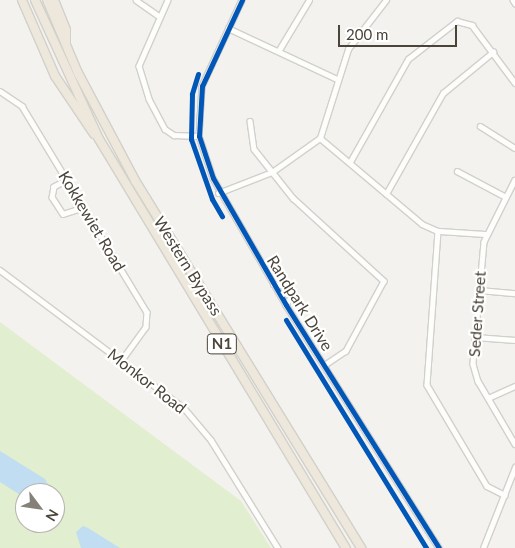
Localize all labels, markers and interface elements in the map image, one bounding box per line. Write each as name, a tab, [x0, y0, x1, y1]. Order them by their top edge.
scale bar	[340, 15, 459, 47]
text: 200 m	[346, 25, 388, 43]
street label: Kokkewiet Road	[55, 167, 129, 275]
street label: Western Bypass	[150, 213, 226, 319]
street label: Randpark Drive	[263, 252, 337, 354]
street label: Seder Street	[464, 270, 490, 358]
road number: N1	[206, 332, 238, 356]
street label: Monkor Road	[104, 344, 190, 418]
north arrow	[15, 483, 65, 533]
text: N	[42, 506, 62, 524]

